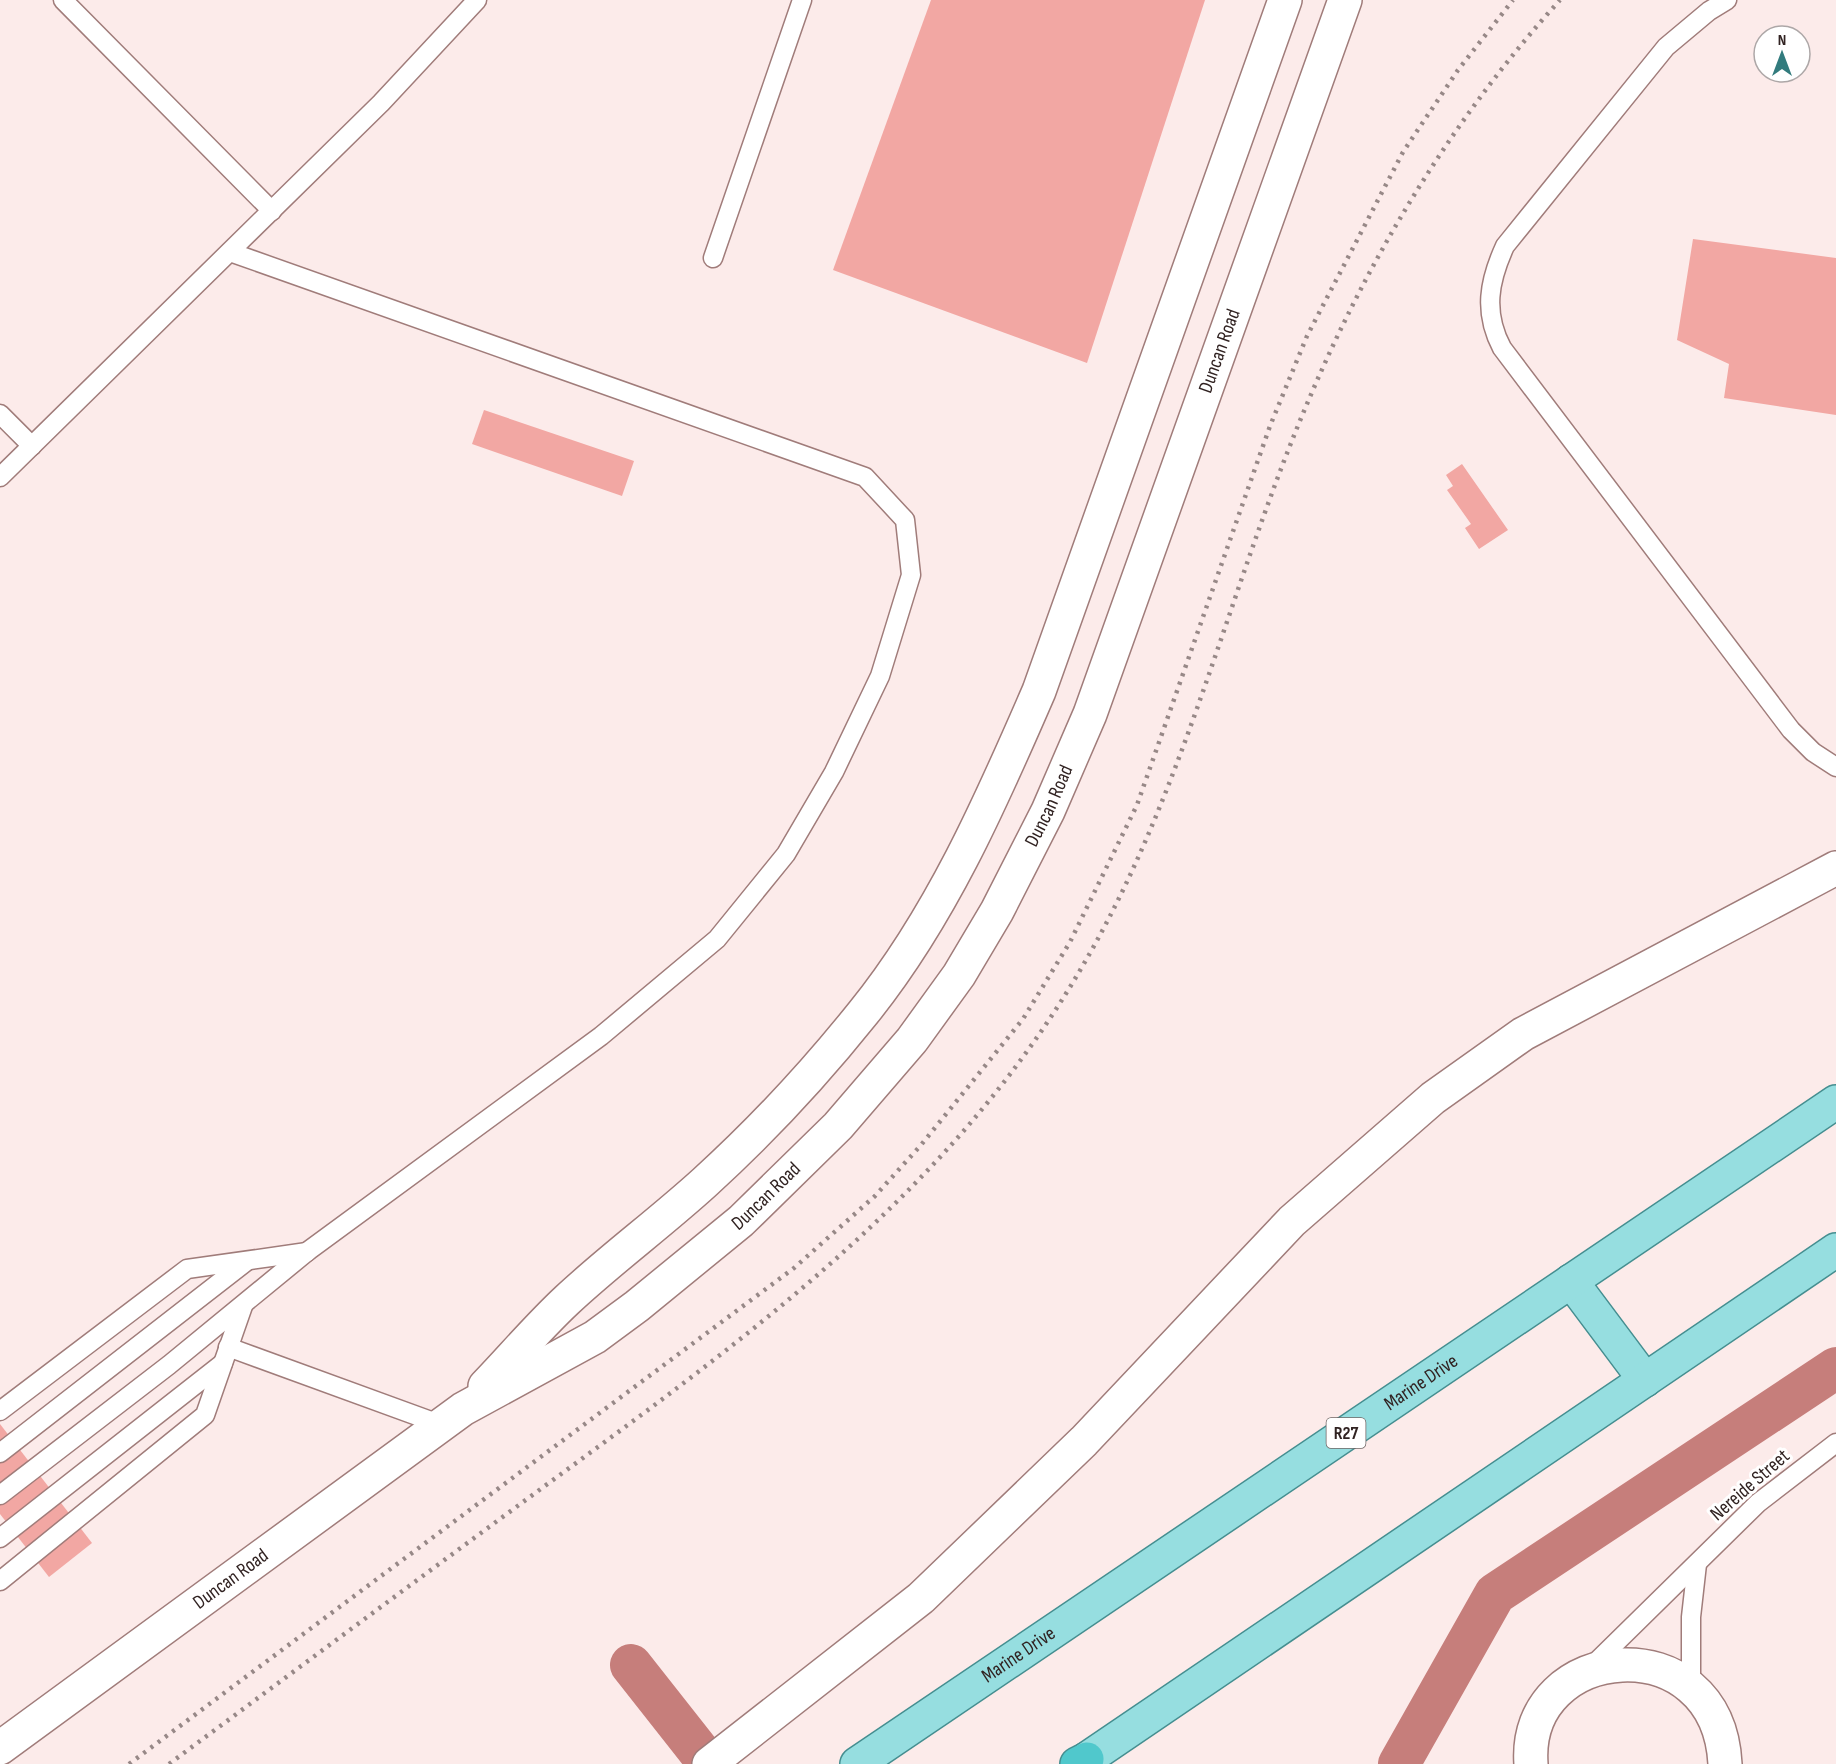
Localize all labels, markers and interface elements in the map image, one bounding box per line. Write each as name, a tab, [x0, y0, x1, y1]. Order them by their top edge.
north arrow	[1752, 24, 1812, 84]
text: N	[1778, 31, 1786, 50]
street label: Duncan Road	[1194, 306, 1246, 396]
street label: Duncan Road	[1020, 761, 1078, 851]
street label: Duncan Road	[727, 1157, 806, 1236]
street label: Marine Drive	[1380, 1349, 1463, 1416]
road number: R27	[1326, 1418, 1366, 1448]
street label: Nereide Street	[1705, 1444, 1795, 1526]
street label: Duncan Road	[188, 1544, 273, 1615]
street label: Marine Drive	[977, 1621, 1060, 1688]

